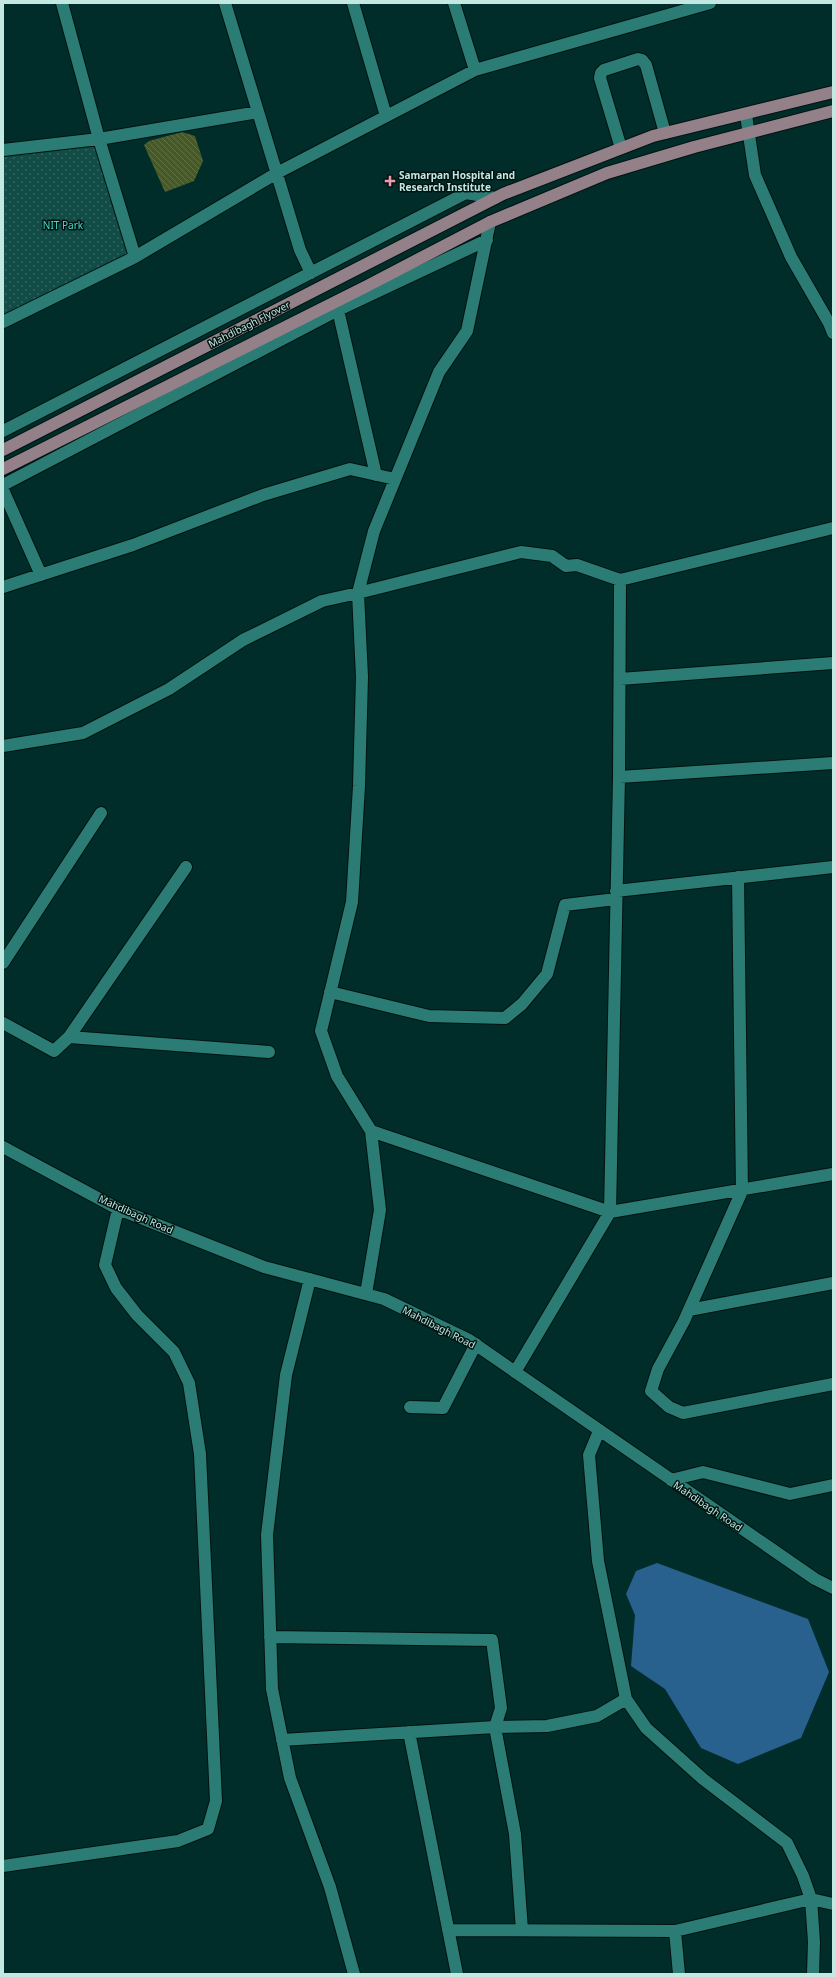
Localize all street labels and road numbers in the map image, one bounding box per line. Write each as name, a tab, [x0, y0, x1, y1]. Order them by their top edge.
street label: Mahdibagh Flyover	[206, 297, 292, 351]
street label: Mahdibagh Road	[96, 1191, 176, 1237]
street label: Mahdibagh Road	[400, 1303, 478, 1351]
street label: Mahdibagh Road	[671, 1478, 745, 1534]

